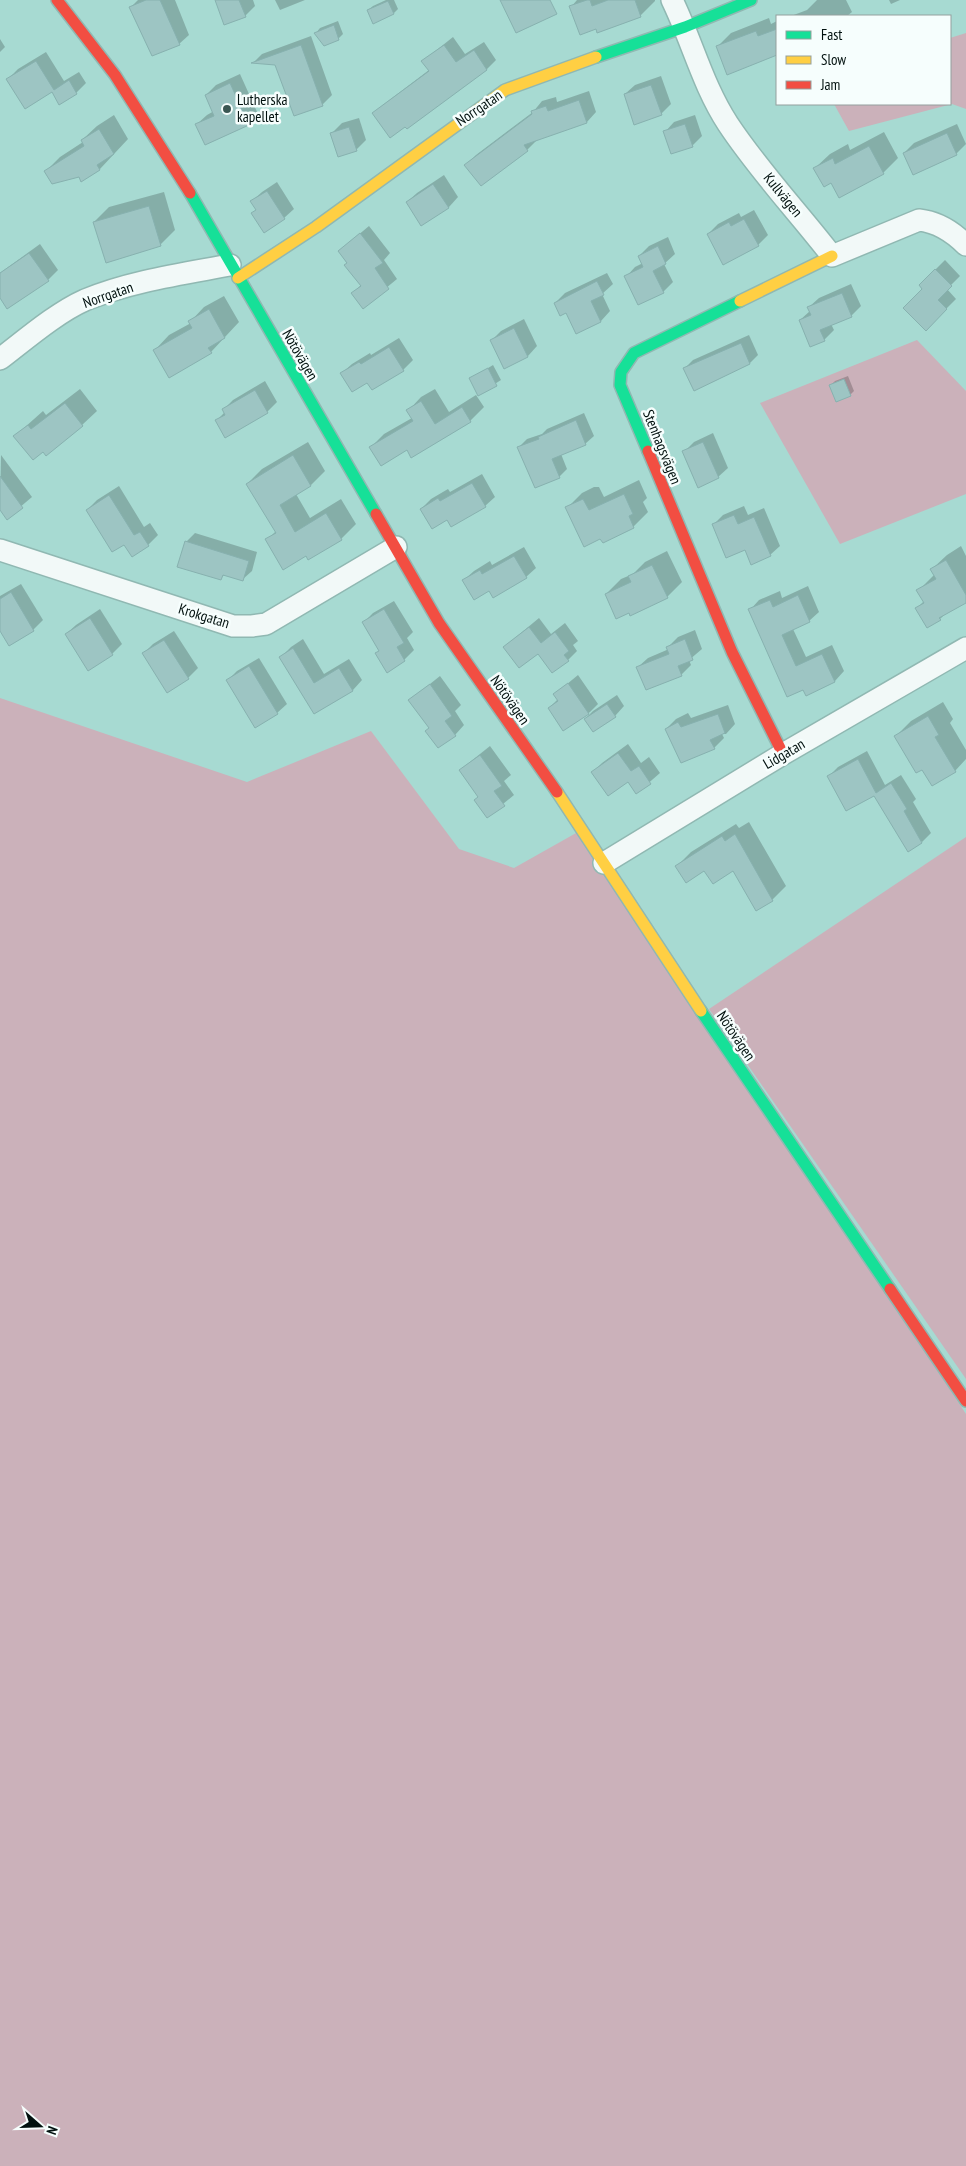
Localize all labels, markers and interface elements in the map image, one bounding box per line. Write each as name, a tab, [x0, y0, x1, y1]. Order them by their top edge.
legend	[776, 15, 951, 105]
text: Fast	[821, 25, 842, 44]
text: Slow	[821, 50, 846, 69]
text: Jam	[820, 75, 840, 94]
street label: Norrgatan	[452, 85, 506, 130]
place label: Lutherska kapellet	[237, 90, 287, 126]
marker: Lutherska kapellet	[221, 103, 233, 115]
street label: Kullvägen	[760, 169, 807, 221]
street label: Norrgatan	[80, 277, 135, 312]
street label: Nötövägen	[278, 326, 323, 384]
street label: Stenhagsvägen	[639, 407, 686, 487]
street label: Krokgatan	[176, 599, 232, 632]
street label: Nötövägen	[487, 671, 534, 728]
street label: Lidgatan	[759, 734, 808, 773]
street label: Nötövägen	[713, 1007, 760, 1064]
north arrow	[15, 2101, 65, 2151]
text: N	[42, 2124, 62, 2137]

